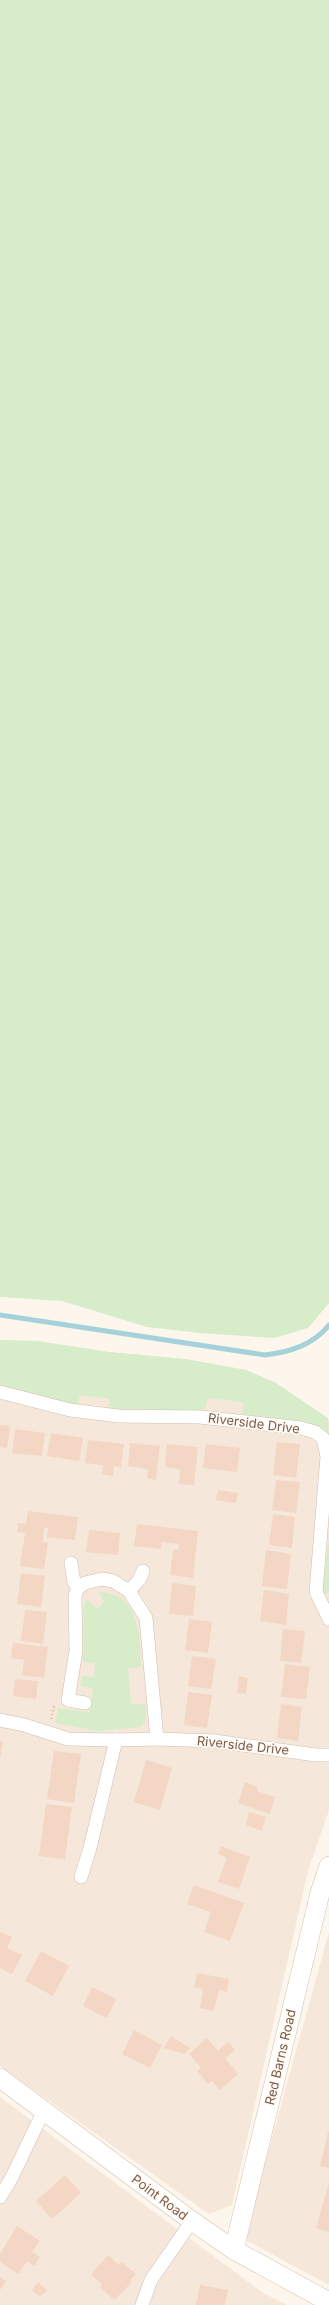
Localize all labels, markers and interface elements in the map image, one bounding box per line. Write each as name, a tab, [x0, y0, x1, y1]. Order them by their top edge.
street label: Riverside Drive	[207, 1409, 301, 1437]
street label: Riverside Drive	[196, 1732, 290, 1758]
street label: Red Barns Road	[261, 2008, 299, 2106]
street label: Point Road	[129, 2171, 191, 2223]

